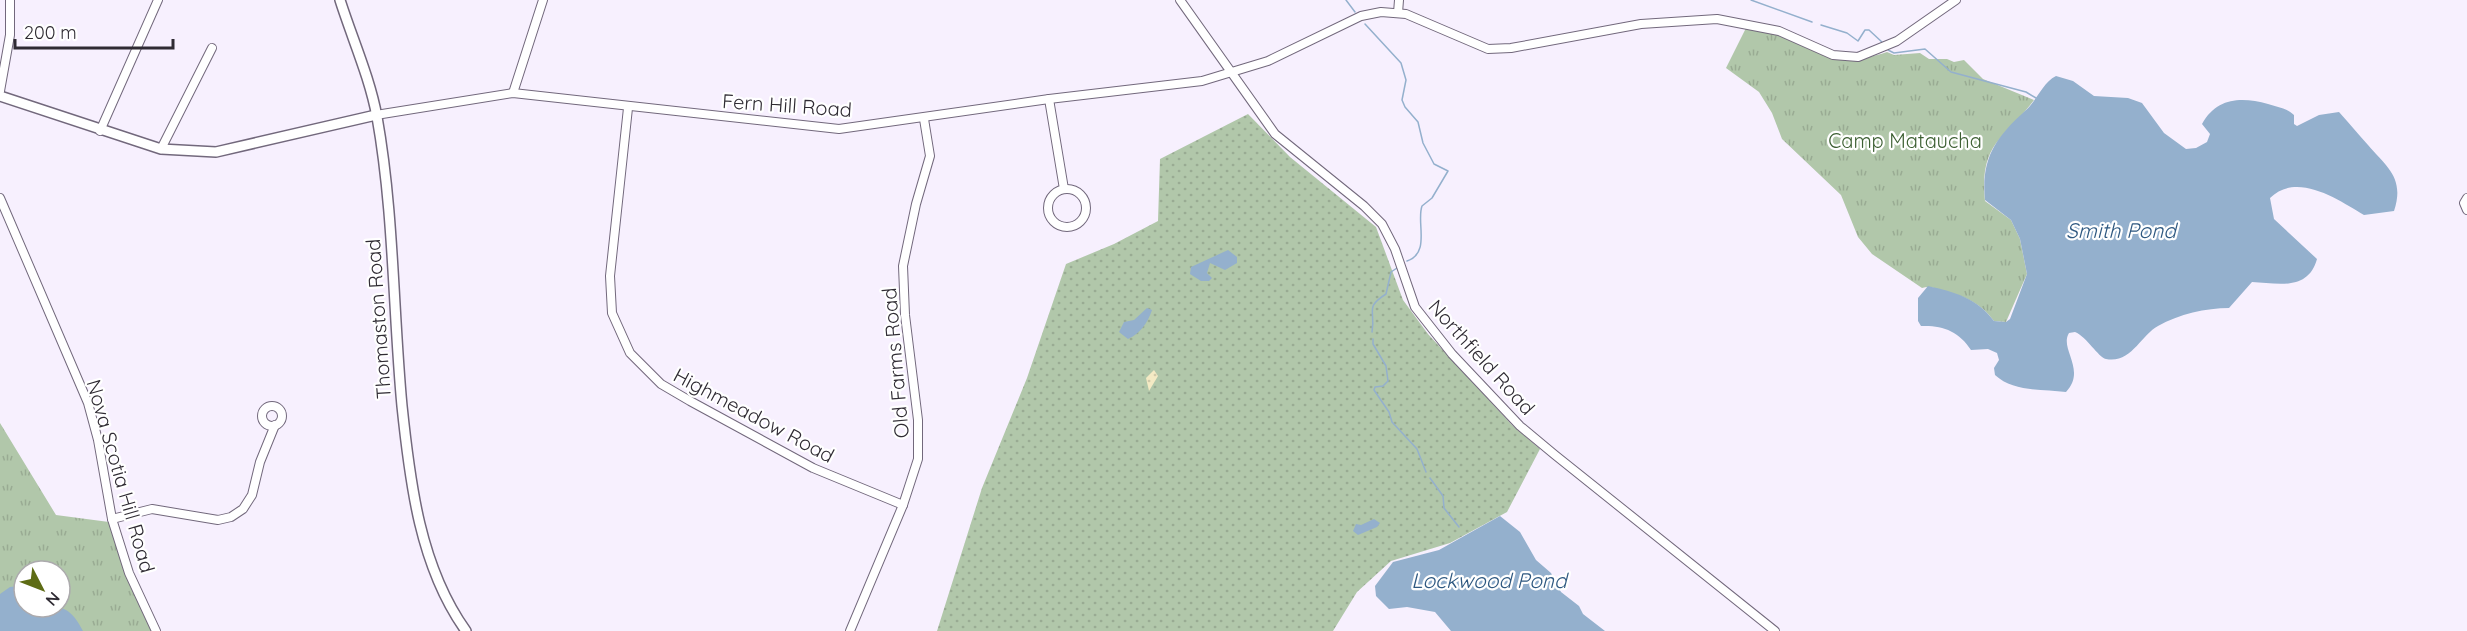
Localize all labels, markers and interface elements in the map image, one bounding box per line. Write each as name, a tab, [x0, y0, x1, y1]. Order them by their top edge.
scale bar	[15, 12, 172, 50]
text: 200 m	[24, 21, 77, 44]
street label: Fern Hill Road	[721, 88, 853, 122]
park label: Camp Mataucha	[1828, 128, 1982, 153]
water label: Smith Pond	[2066, 217, 2178, 243]
street label: Thomaston Road	[360, 238, 396, 400]
street label: Old Farms Road	[876, 287, 914, 439]
street label: Northfield Road	[1424, 294, 1540, 420]
street label: Highmeadow Road	[669, 362, 839, 468]
street label: Nova Scotia Hill Road	[81, 376, 161, 576]
north arrow	[12, 559, 72, 619]
water label: Lockwood Pond	[1411, 567, 1569, 593]
text: N	[42, 588, 65, 610]

